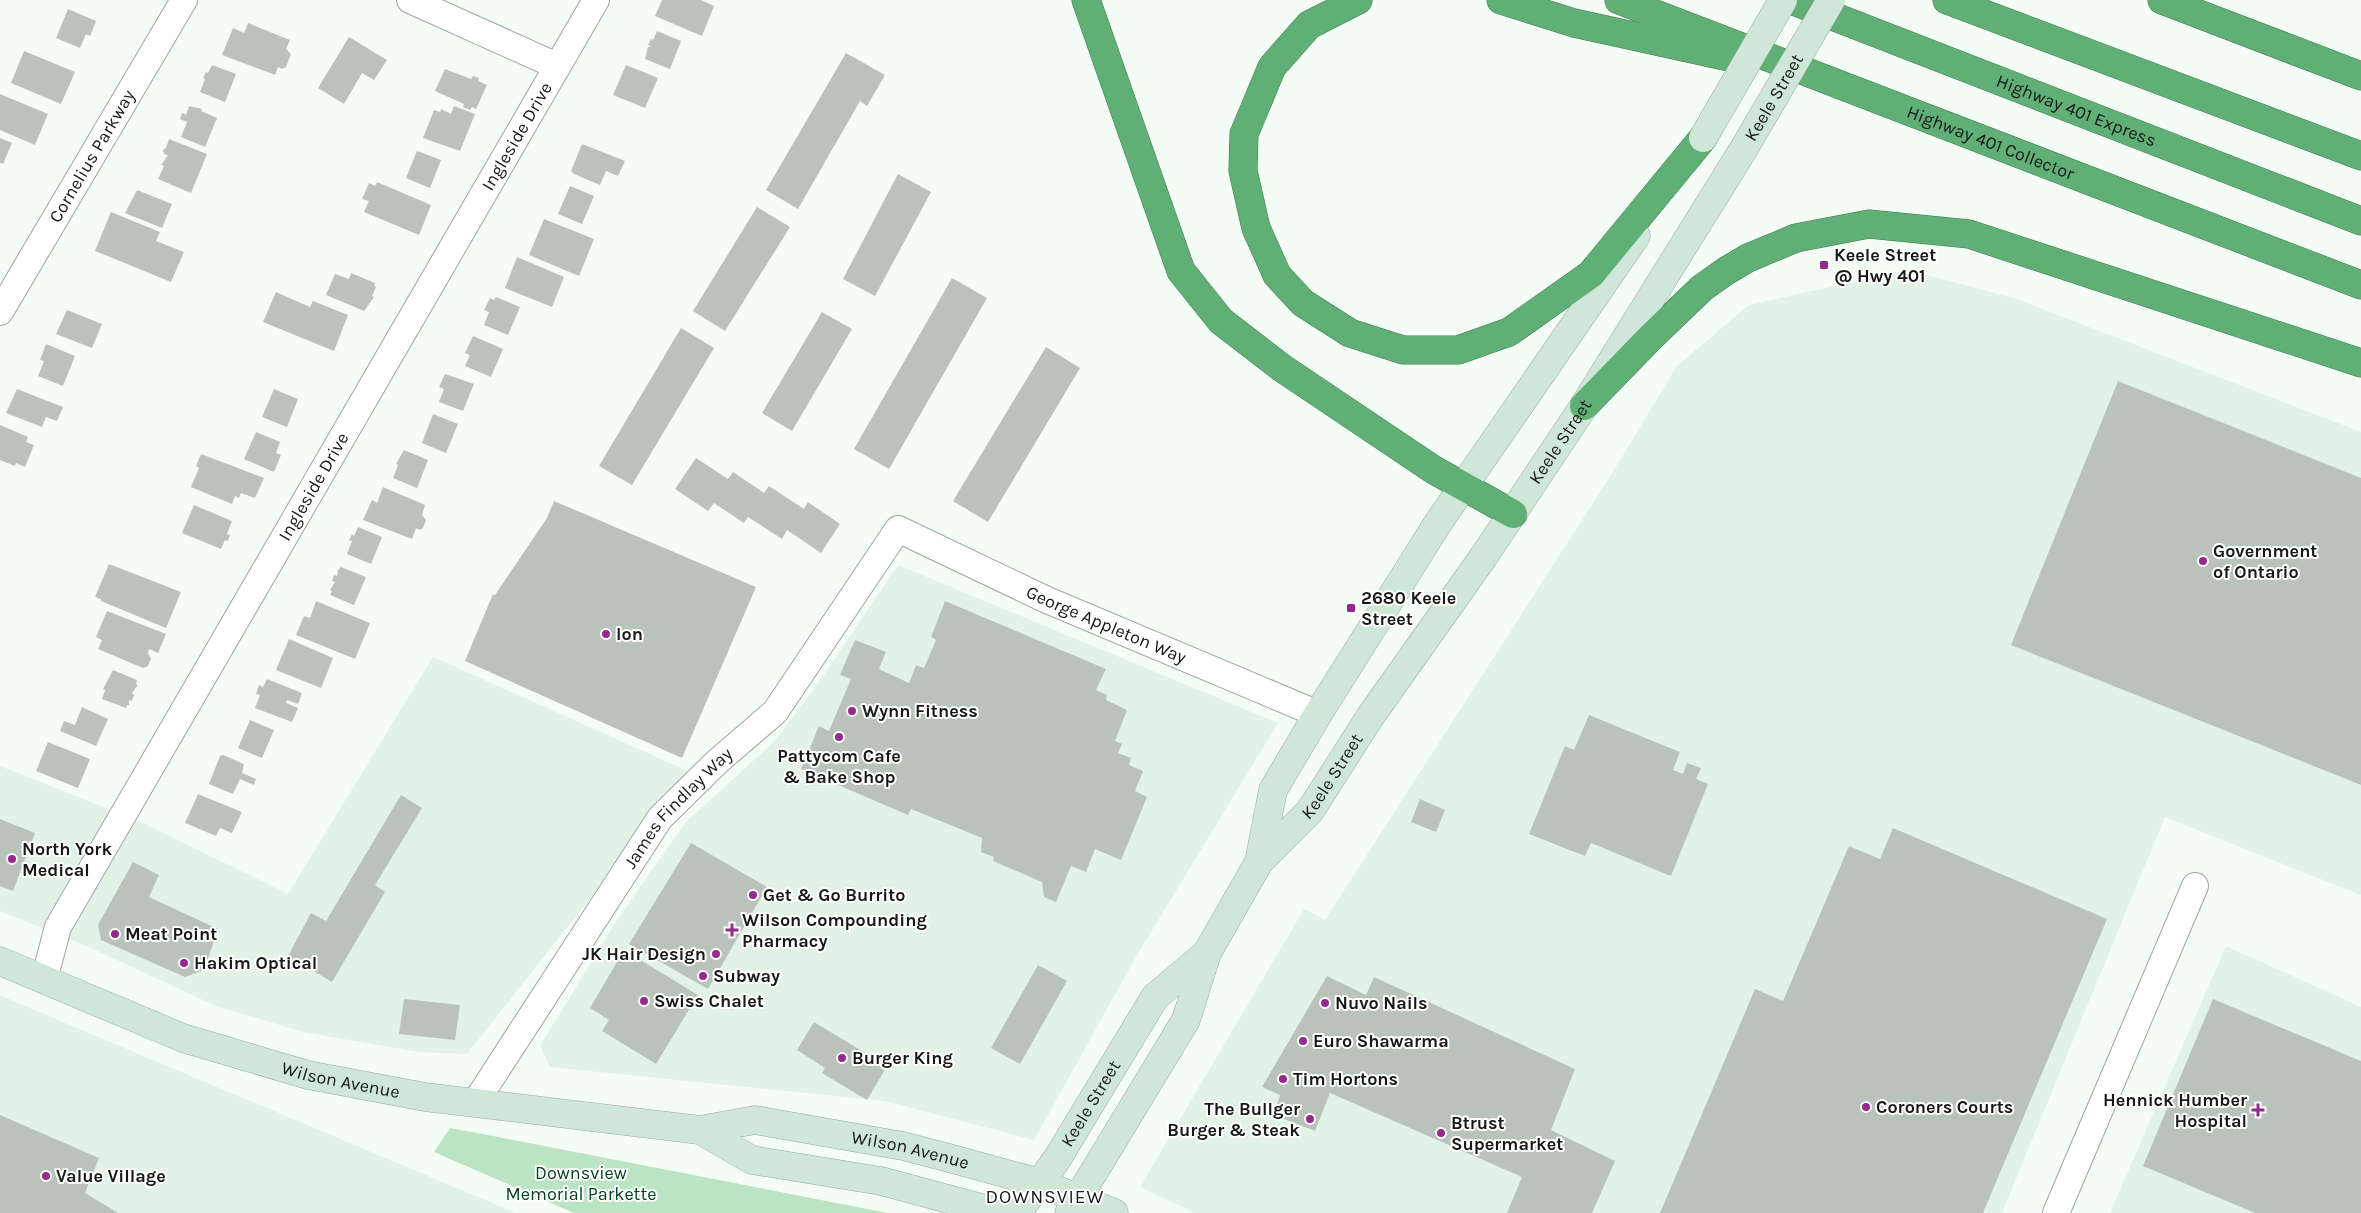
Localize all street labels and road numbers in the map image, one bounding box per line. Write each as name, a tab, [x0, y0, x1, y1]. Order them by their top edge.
street label: Keele Street	[1740, 50, 1808, 145]
street label: Highway 401 Express	[1993, 70, 2159, 152]
street label: Ingleside Drive	[477, 78, 557, 194]
street label: Cornelius Parkway	[44, 85, 140, 227]
street label: Highway 401 Collector	[1904, 101, 2078, 185]
street label: Keele Street	[1524, 395, 1597, 488]
street label: Ingleside Drive	[274, 429, 354, 545]
street label: George Appleton Way	[1023, 581, 1190, 669]
street label: Keele Street	[1297, 729, 1368, 824]
street label: James Findlay Way	[619, 742, 737, 873]
street label: Keele Street	[1056, 1056, 1125, 1151]
street label: Wilson Avenue	[279, 1057, 402, 1103]
street label: Wilson Avenue	[850, 1126, 972, 1174]

